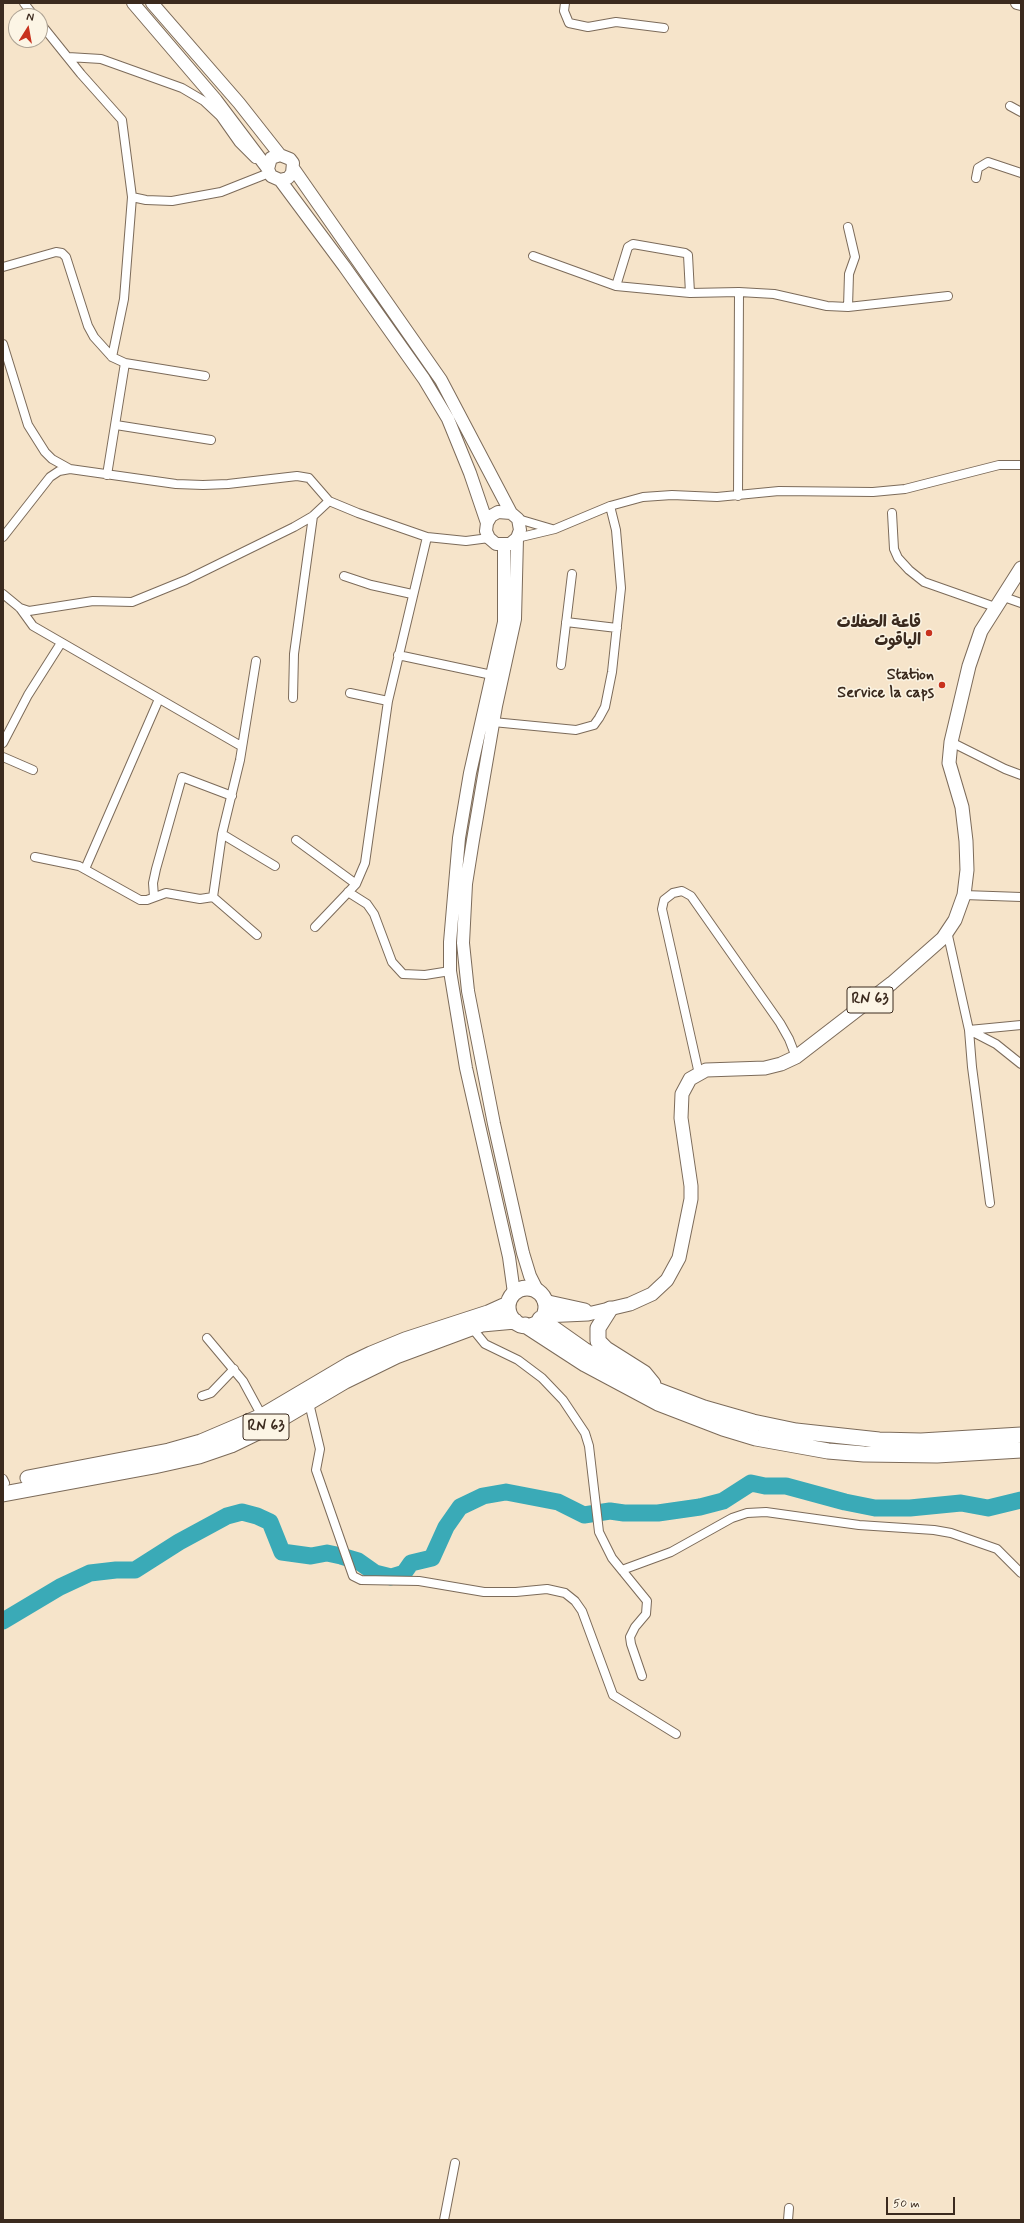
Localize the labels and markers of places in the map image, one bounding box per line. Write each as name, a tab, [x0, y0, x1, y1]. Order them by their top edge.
place label: قاعة الحفلات الياقوت	[837, 614, 921, 652]
marker: قاعة الحفلات الياقوت	[924, 628, 934, 638]
place label: Station Service la caps	[837, 666, 934, 704]
marker: Station Service la caps	[937, 680, 947, 690]

